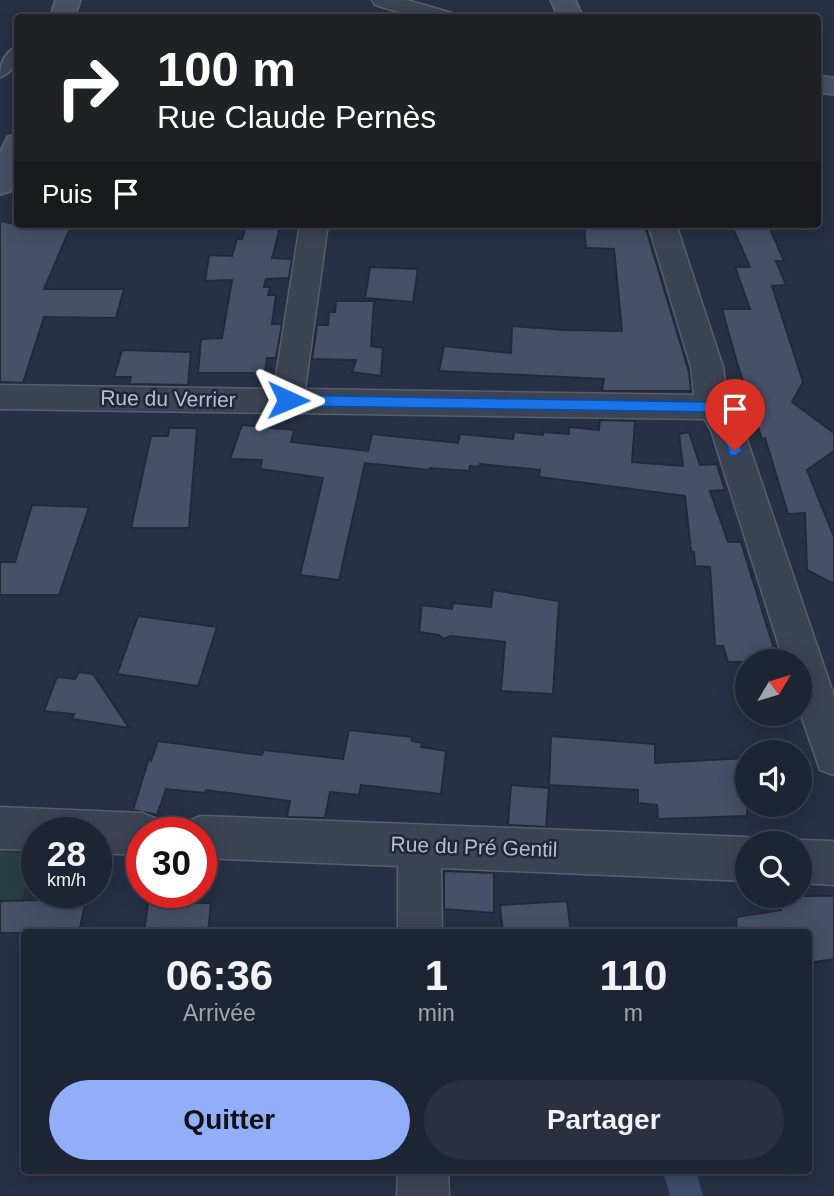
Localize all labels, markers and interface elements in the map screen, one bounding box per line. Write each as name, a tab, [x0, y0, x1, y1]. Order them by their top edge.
icon: right	[42, 42, 133, 133]
text: 100 m	[157, 42, 296, 96]
text: Rue Claude Pernès	[157, 99, 436, 135]
icon: arrive	[107, 175, 145, 213]
text: Puis	[42, 179, 93, 209]
position arrow	[251, 363, 325, 437]
pin	[705, 379, 765, 451]
street label: Rue du Verrier	[100, 386, 236, 411]
icon: arrive	[716, 390, 754, 428]
north arrow	[735, 649, 812, 726]
map controls	[735, 649, 812, 908]
button: sound	[735, 740, 812, 817]
speed limit sign: 30	[126, 817, 217, 908]
button: search	[735, 831, 812, 908]
street label: Rue du Pré Gentil	[390, 832, 558, 861]
text: 28	[47, 834, 86, 873]
text: km/h	[47, 870, 86, 890]
text: 06:36	[166, 952, 273, 999]
text: 1	[425, 952, 448, 999]
text: 110	[600, 952, 667, 999]
text: Arrivée	[183, 1000, 256, 1026]
text: min	[418, 1000, 455, 1026]
text: m	[624, 1000, 643, 1026]
button: Quitter	[49, 1080, 410, 1160]
button: Partager	[424, 1080, 784, 1160]

